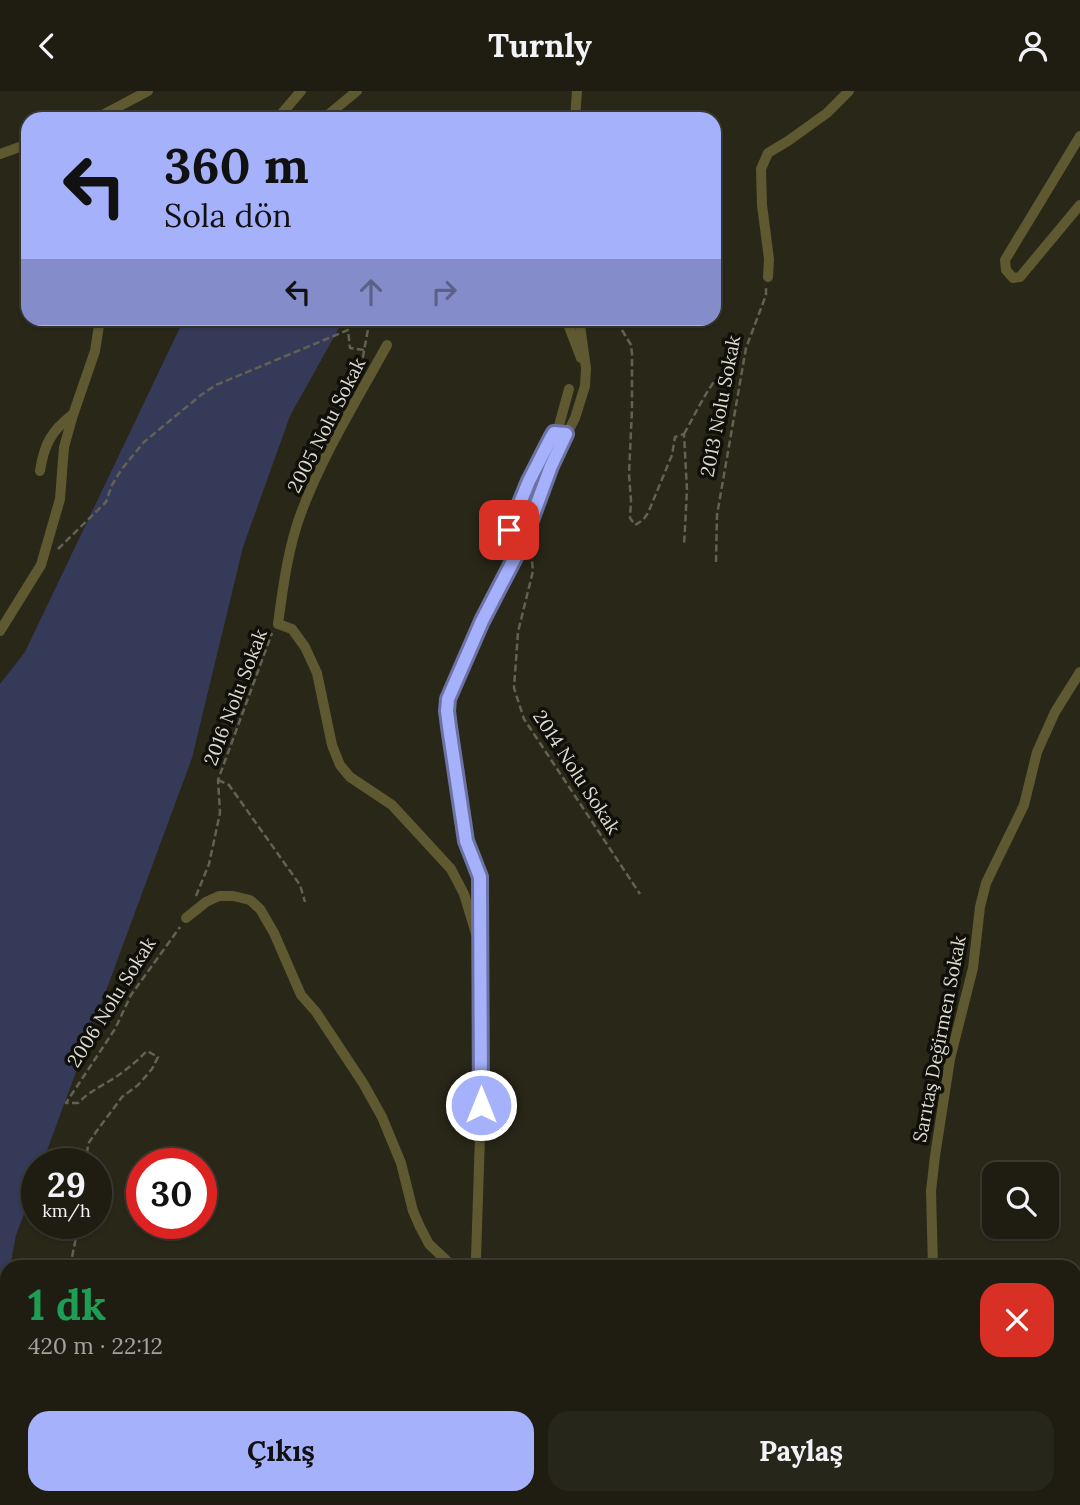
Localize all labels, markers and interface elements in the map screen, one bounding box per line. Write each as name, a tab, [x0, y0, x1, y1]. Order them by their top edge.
text: Turnly	[488, 25, 592, 66]
icon: back	[28, 27, 66, 65]
icon: person	[1014, 27, 1052, 65]
text: 360 m	[164, 134, 309, 196]
icon: left	[49, 140, 140, 231]
text: Sola dön	[164, 195, 292, 236]
icon: left	[279, 273, 317, 311]
icon: ahead	[352, 273, 390, 311]
icon: right	[425, 273, 463, 311]
street label: 2013 Nolu Sokak	[695, 332, 746, 479]
street label: 2005 Nolu Sokak	[282, 353, 371, 496]
pin	[479, 500, 539, 560]
icon: arrive	[490, 511, 528, 549]
street label: 2016 Nolu Sokak	[198, 625, 272, 768]
street label: 2014 Nolu Sokak	[528, 705, 626, 839]
street label: 2006 Nolu Sokak	[61, 932, 161, 1071]
street label: Sarıtaş Değirmen Sokak	[907, 933, 971, 1144]
position arrow	[444, 1068, 518, 1142]
speed limit sign: 30	[126, 1148, 217, 1239]
text: 29	[47, 1162, 86, 1207]
map controls	[982, 1162, 1059, 1239]
button: search	[982, 1162, 1059, 1239]
text: km/h	[42, 1199, 91, 1222]
text: 1 dk	[28, 1278, 106, 1332]
button: close	[980, 1283, 1054, 1357]
text: 420 m · 22:12	[28, 1331, 163, 1360]
button: Çıkış	[28, 1411, 534, 1491]
button: Paylaş	[548, 1411, 1054, 1491]

